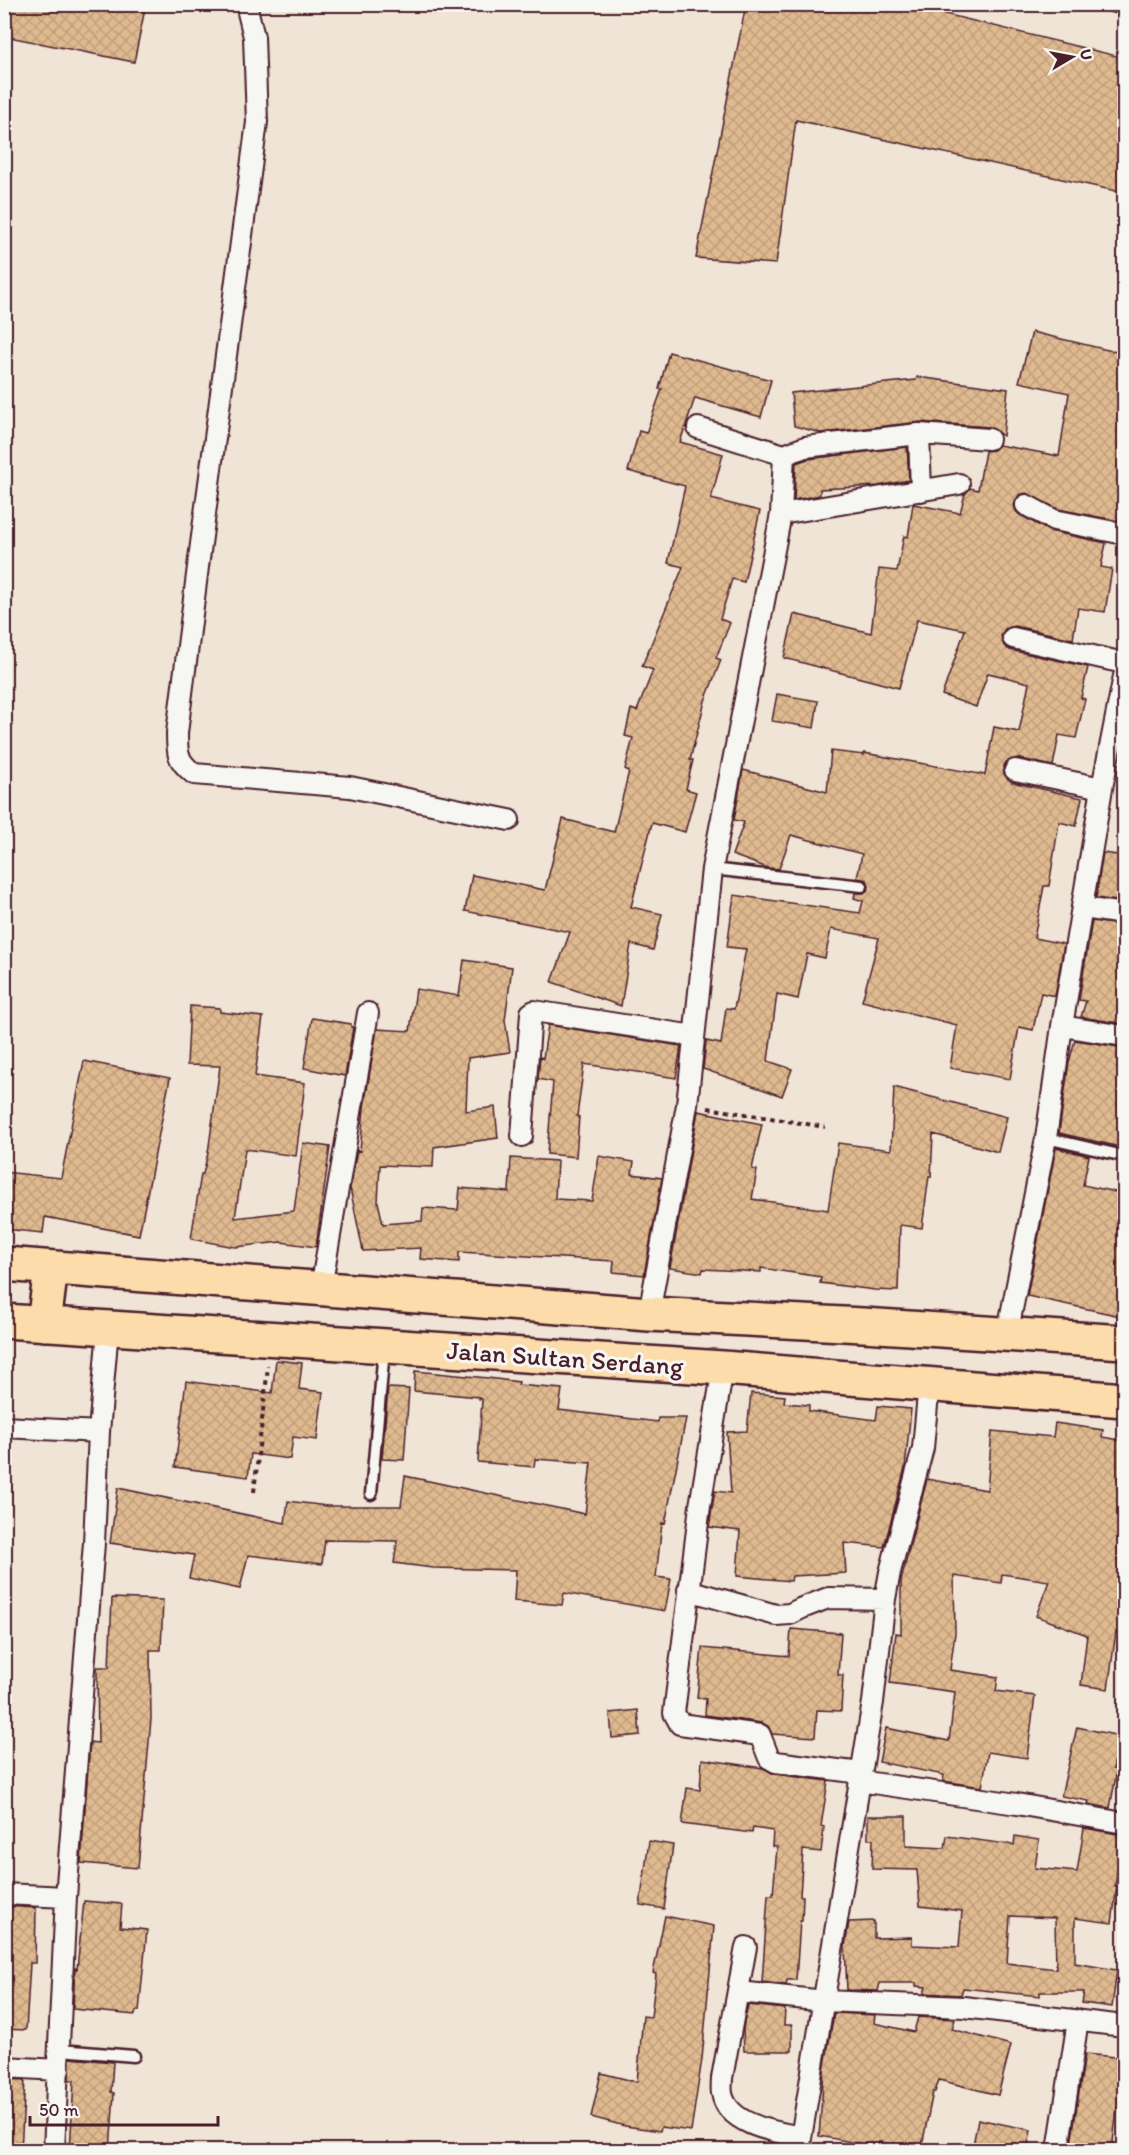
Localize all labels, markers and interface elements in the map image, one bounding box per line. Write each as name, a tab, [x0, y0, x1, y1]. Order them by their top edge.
north arrow	[1042, 27, 1102, 87]
text: U	[1076, 48, 1097, 61]
street label: Jalan Sultan Serdang	[446, 1334, 685, 1382]
scale bar	[30, 2089, 218, 2127]
text: 50 m	[39, 2099, 79, 2121]

